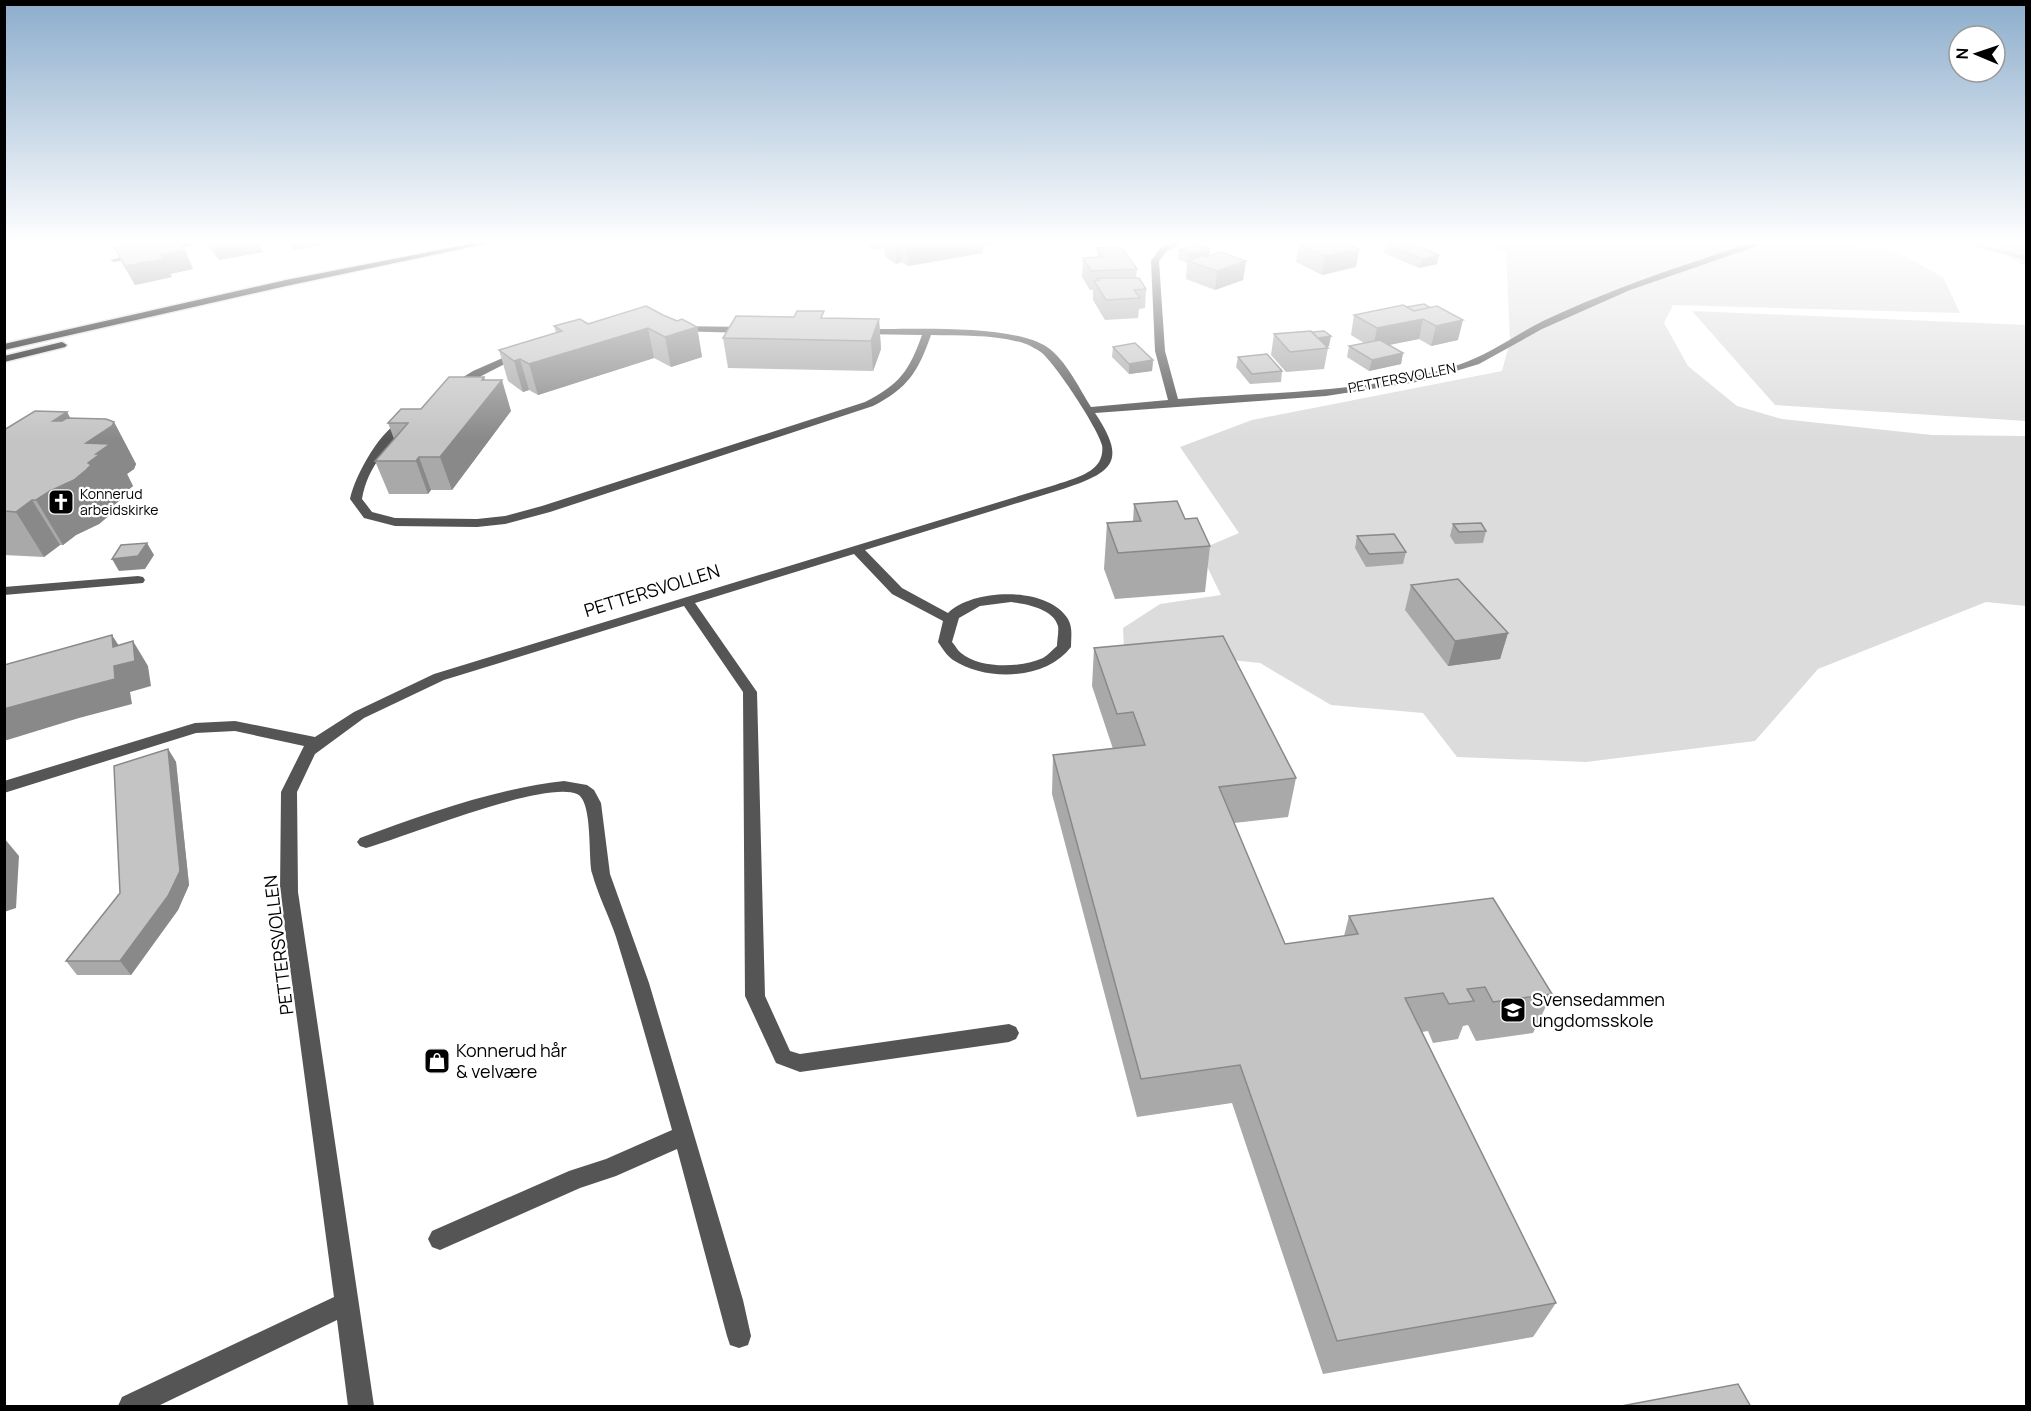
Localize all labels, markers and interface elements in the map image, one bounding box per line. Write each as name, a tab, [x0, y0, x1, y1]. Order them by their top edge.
north arrow	[1947, 24, 2007, 84]
text: N	[1951, 47, 1973, 60]
street label: PETTERSVOLLEN	[1346, 358, 1457, 397]
place label: Konnerud arbeidskirke	[80, 484, 158, 519]
church icon: Konnerud arbeidskirke	[46, 487, 76, 517]
street label: PETTERSVOLLEN	[581, 558, 722, 622]
street label: PETTERSVOLLEN	[258, 874, 298, 1016]
place label: Svensedammen ungdomsskole	[1532, 987, 1665, 1032]
school or university icon: Svensedammen ungdomsskole	[1498, 995, 1528, 1025]
place label: Konnerud hår & velvære	[456, 1038, 568, 1083]
shop icon: Konnerud hår & velvære	[422, 1046, 452, 1076]

